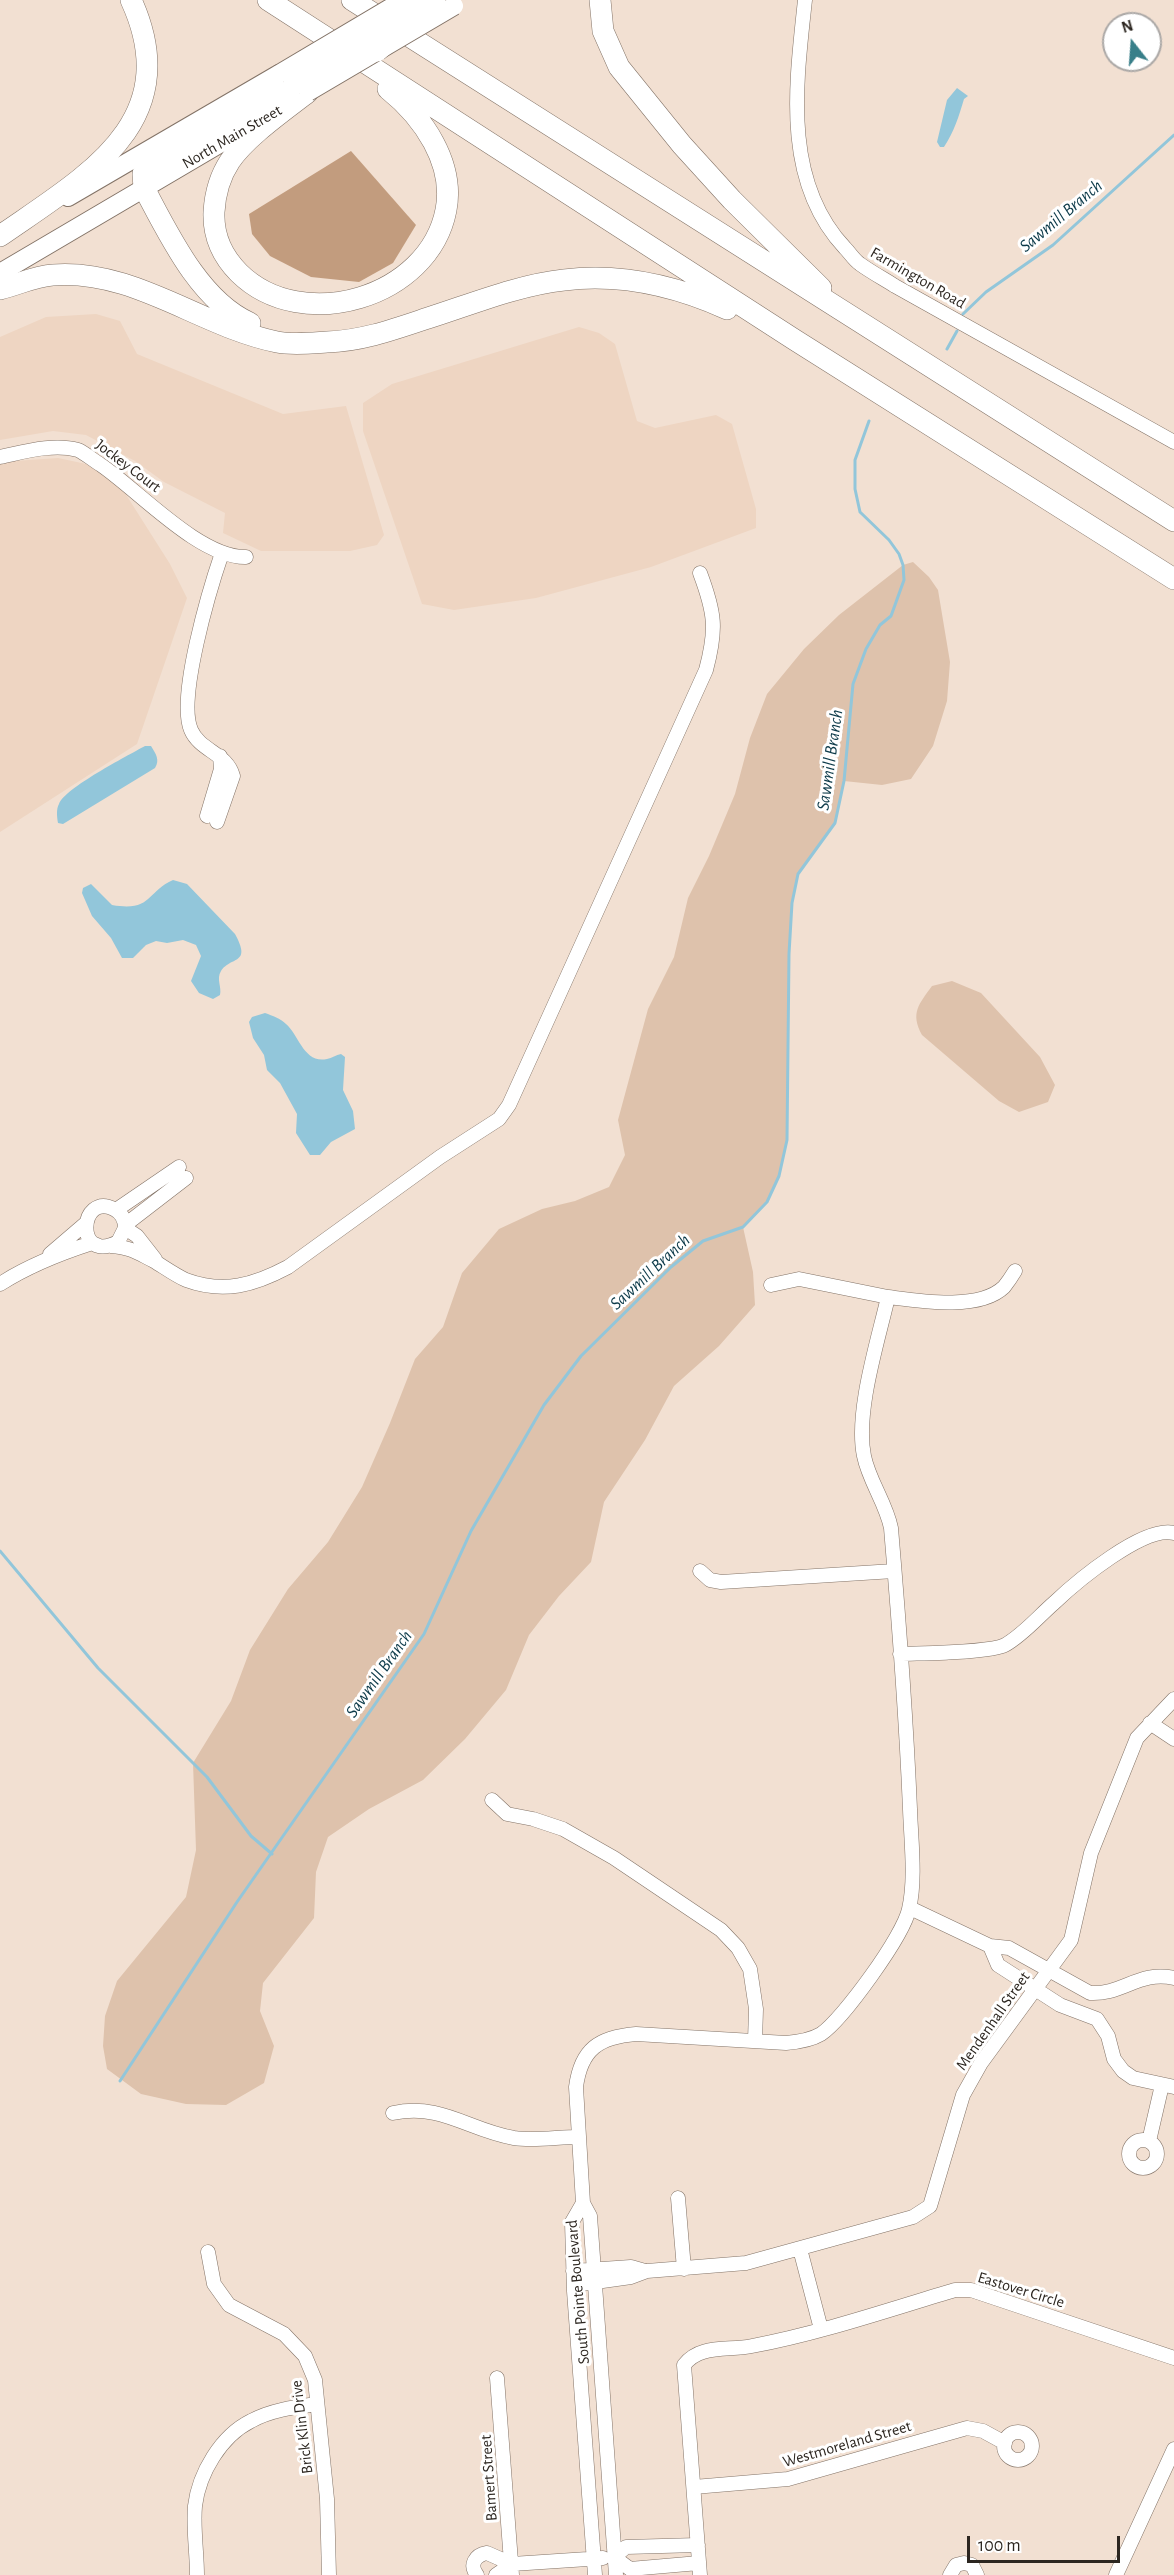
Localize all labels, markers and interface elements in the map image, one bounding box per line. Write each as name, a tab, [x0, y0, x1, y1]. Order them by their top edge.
north arrow	[1102, 12, 1162, 72]
text: N	[1120, 17, 1135, 36]
street label: North Main Street	[179, 101, 285, 173]
water label: Sawmill Branch	[1015, 175, 1107, 257]
street label: Farmington Road	[867, 243, 969, 313]
street label: Jockey Court	[92, 435, 164, 497]
water label: Sawmill Branch	[812, 708, 848, 812]
water label: Sawmill Branch	[605, 1229, 695, 1315]
water label: Sawmill Branch	[341, 1626, 417, 1722]
street label: Mendenhall Street	[952, 1968, 1034, 2074]
street label: South Pointe Boulevard	[562, 2219, 594, 2365]
street label: Eastover Circle	[975, 2268, 1067, 2312]
street label: Brick Klin Drive	[287, 2379, 317, 2475]
street label: Westmoreland Street	[780, 2416, 914, 2472]
street label: Bamert Street	[476, 2434, 502, 2522]
scale bar	[970, 2524, 1123, 2562]
text: 100 m	[978, 2537, 1021, 2555]

